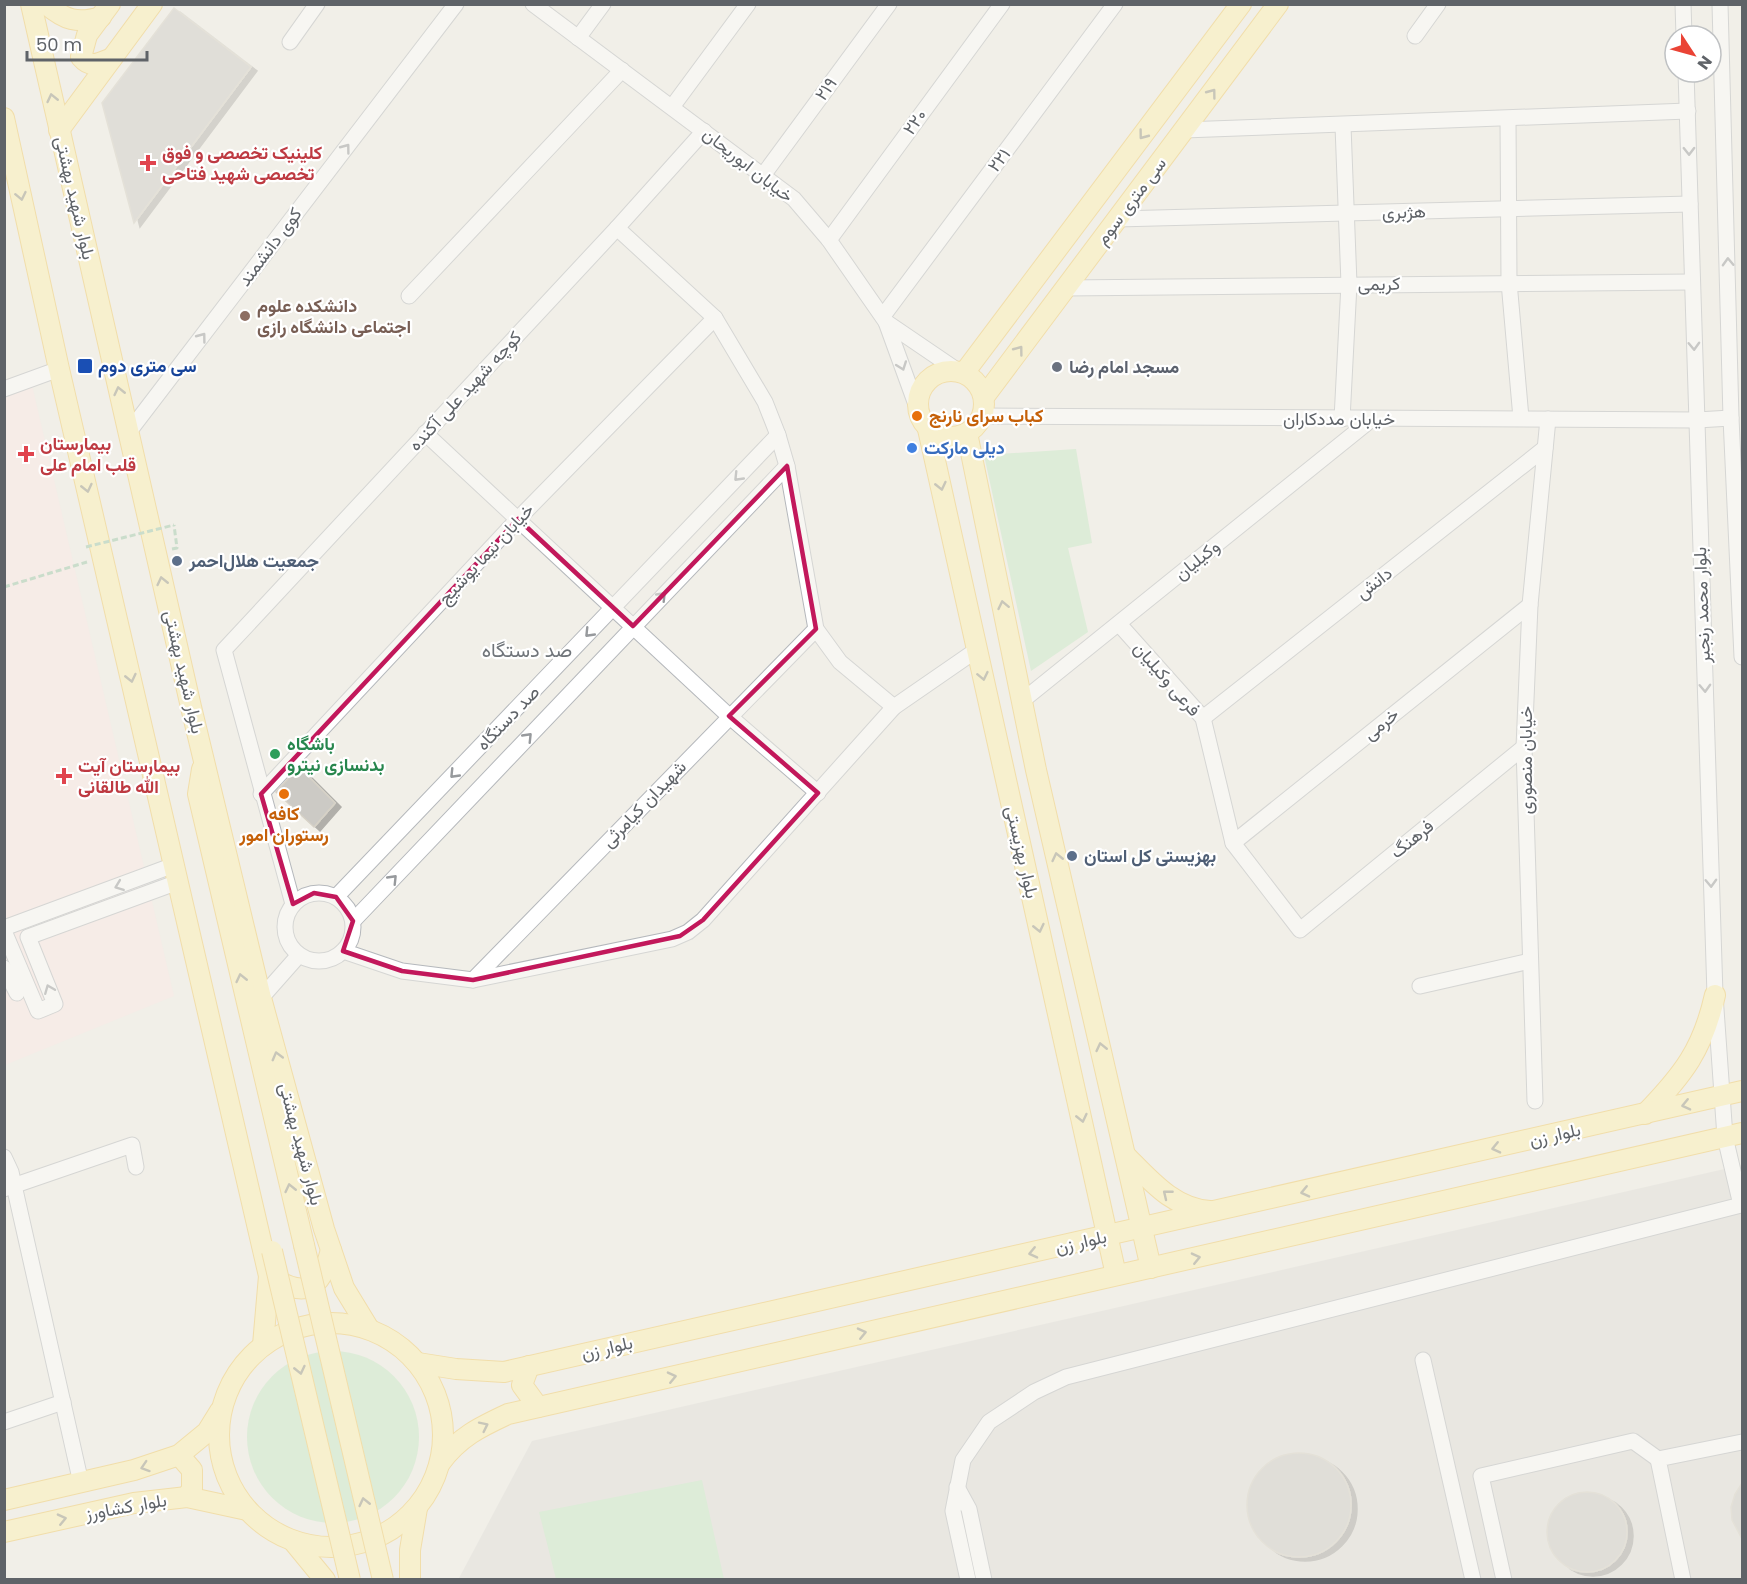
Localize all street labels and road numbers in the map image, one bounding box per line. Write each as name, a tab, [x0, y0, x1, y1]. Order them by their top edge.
street label: ۲۱۹	[809, 72, 843, 105]
street label: ۲۲۰	[897, 104, 932, 140]
street label: خیابان ابوریحان	[698, 121, 799, 208]
street label: بلوار شهید بهشتی	[49, 134, 102, 262]
street label: ۲۲۱	[981, 143, 1016, 177]
street label: سی متری سوم	[1089, 152, 1172, 250]
street label: هژبری	[1382, 199, 1426, 224]
street label: کوی دانشمند	[232, 202, 307, 291]
street label: کریمی	[1357, 271, 1401, 296]
street label: کوچه شهید علی آکنده	[402, 325, 527, 456]
street label: خیابان مددکاران	[1283, 406, 1395, 431]
street label: خیابان نیما یوشیج	[432, 497, 539, 610]
street label: وکیلیان	[1169, 534, 1225, 586]
street label: بلوار محمد رنجبر	[1687, 546, 1716, 665]
street label: دانش	[1350, 560, 1397, 605]
street label: بلوار شهید بهشتی	[158, 608, 211, 736]
street label: فرعی وکیلیان	[1128, 636, 1207, 721]
street label: صد دستگاه	[470, 680, 545, 756]
street label: خرمی	[1358, 702, 1404, 746]
street label: خیابان منصوری	[1513, 706, 1538, 814]
street label: شهیدان کیامرثی	[596, 755, 692, 853]
street label: بلوار بهزیستی	[1000, 803, 1045, 901]
street label: فرهنگ	[1385, 813, 1439, 864]
street label: بلوار شهید بهشتی	[273, 1080, 330, 1208]
street label: بلوار زن	[1527, 1116, 1583, 1153]
street label: بلوار زن	[1053, 1223, 1109, 1260]
street label: بلوار زن	[579, 1329, 635, 1366]
street label: بلوار کشاورز	[82, 1487, 169, 1526]

